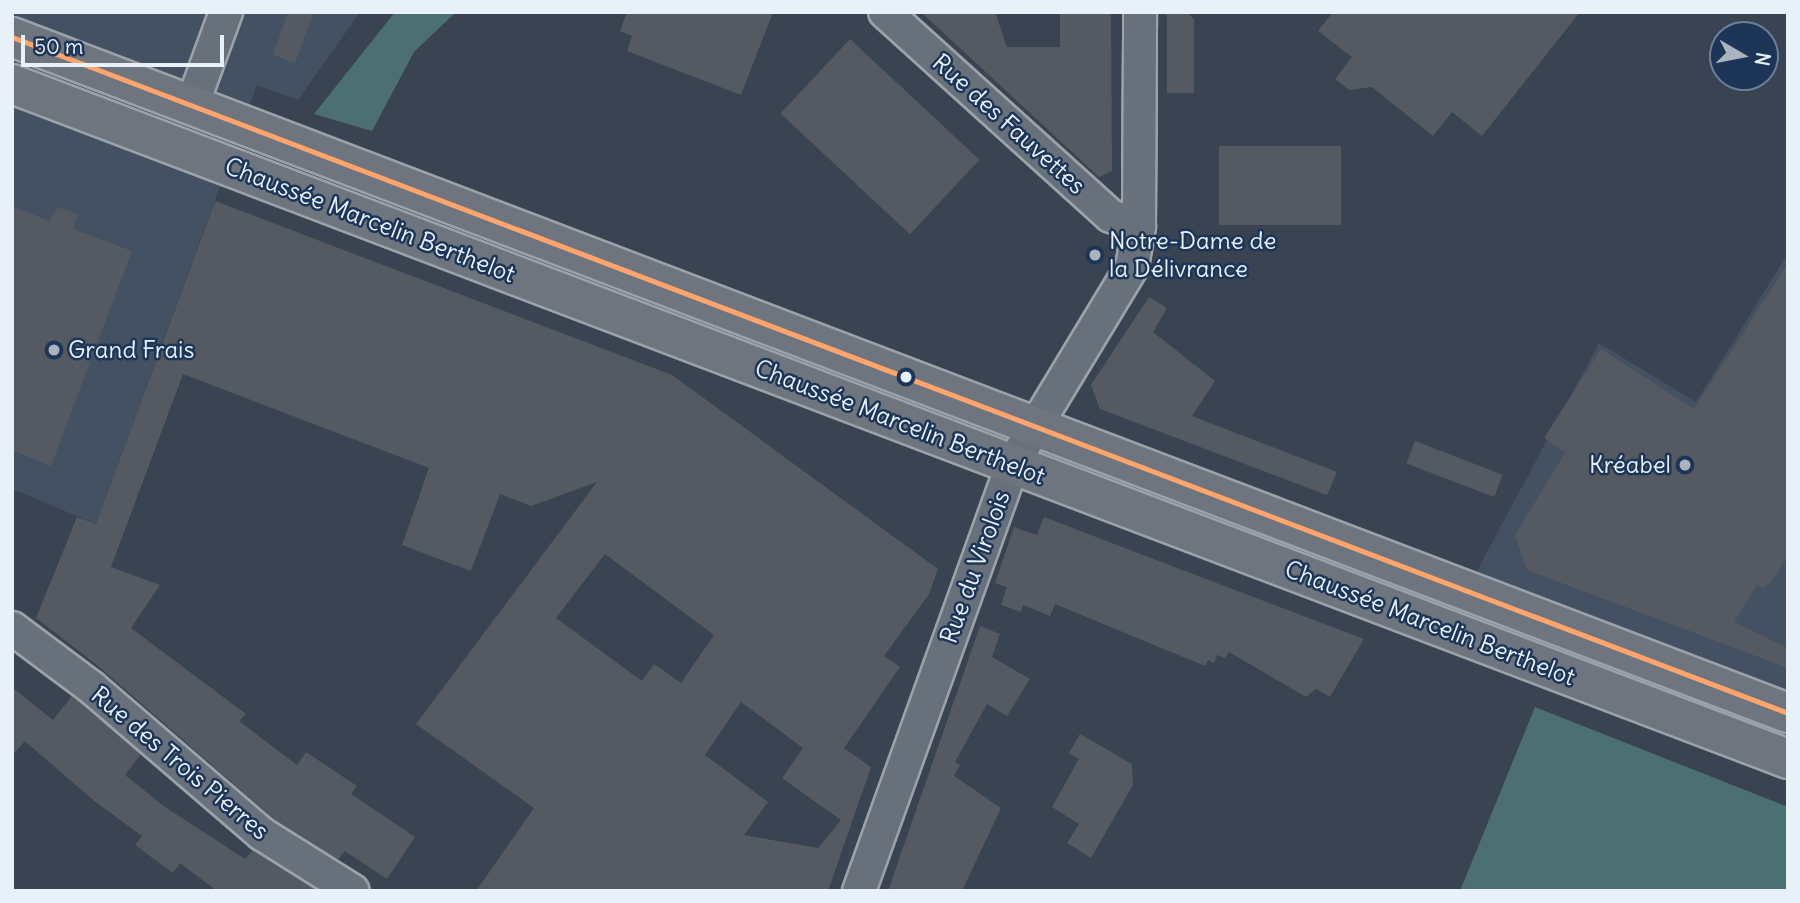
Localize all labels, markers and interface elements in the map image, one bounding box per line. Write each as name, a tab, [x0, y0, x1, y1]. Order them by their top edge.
scale bar	[24, 21, 228, 65]
north arrow	[1709, 21, 1779, 91]
text: 50 m	[34, 33, 83, 60]
street label: Rue des Fauvettes	[927, 48, 1091, 200]
text: N	[1750, 51, 1776, 68]
street label: Chaussée Marcelin Berthelot	[221, 151, 519, 289]
place label: Notre-Dame de la Délivrance	[1109, 227, 1276, 283]
marker: Notre-Dame de la Délivrance	[1087, 247, 1103, 263]
place label: Grand Frais	[68, 336, 194, 364]
marker: Grand Frais	[46, 342, 62, 358]
street label: Chaussée Marcelin Berthelot	[751, 353, 1049, 491]
unlabelled marker	[899, 370, 913, 384]
place label: Kréabel	[1589, 451, 1671, 479]
marker: Kréabel	[1677, 457, 1693, 473]
street label: Rue du Virolois	[934, 487, 1016, 647]
street label: Chaussée Marcelin Berthelot	[1281, 554, 1579, 692]
street label: Rue des Trois Pierres	[85, 680, 275, 846]

